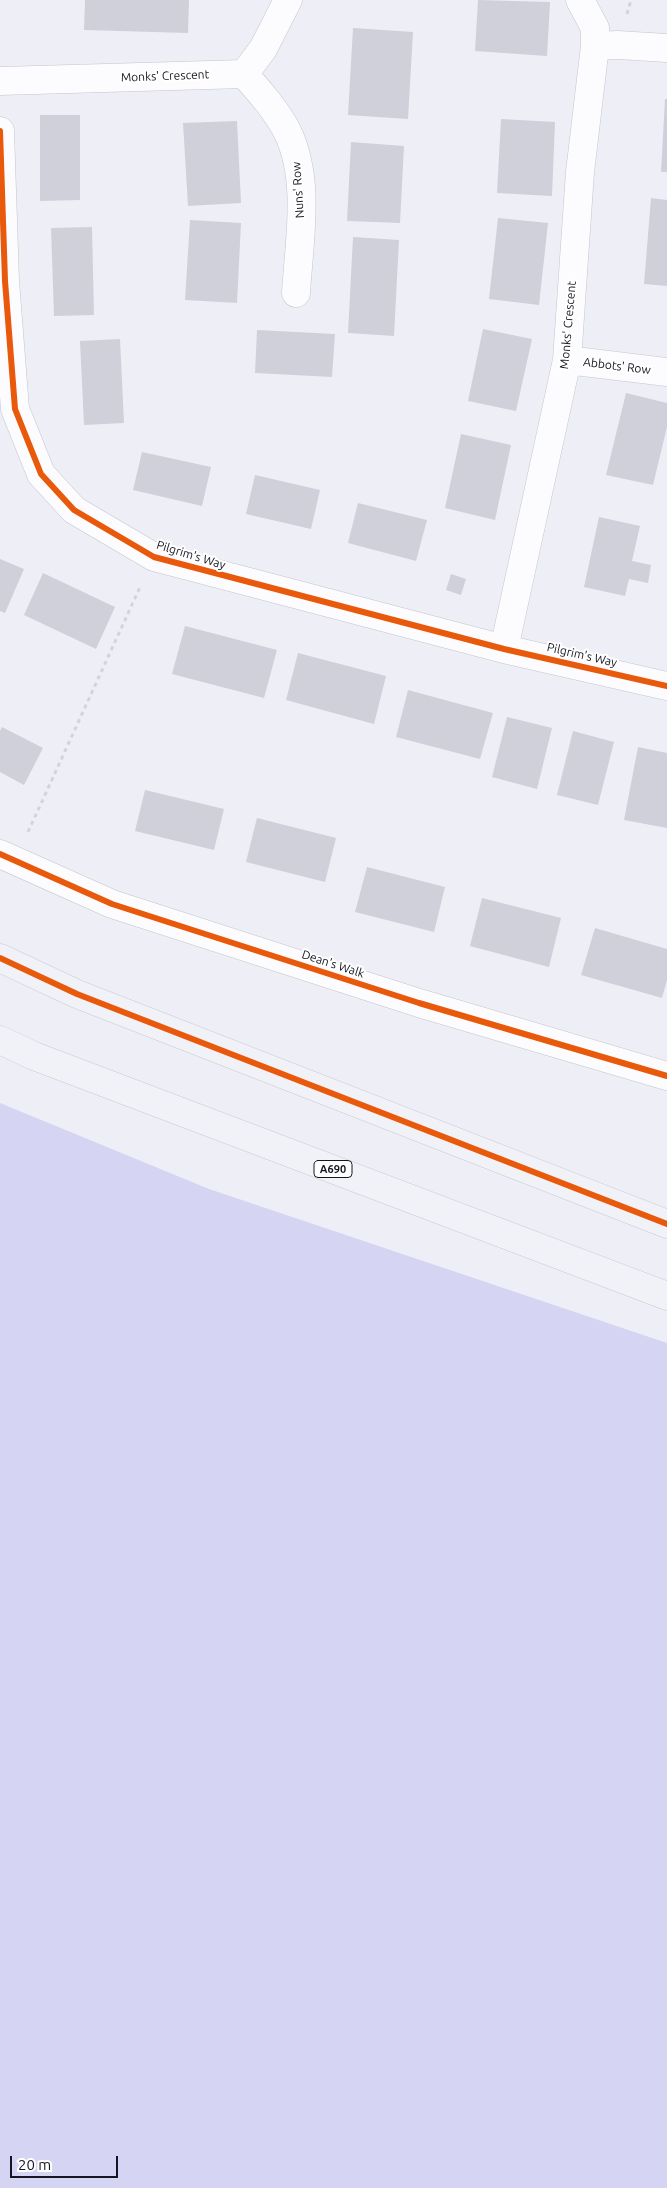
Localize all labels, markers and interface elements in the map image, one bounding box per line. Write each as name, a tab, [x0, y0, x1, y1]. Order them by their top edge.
street label: Monks' Crescent	[121, 67, 209, 85]
street label: Nuns' Row	[289, 161, 307, 219]
street label: Monks' Crescent	[557, 280, 579, 370]
street label: Abbots' Row	[582, 355, 652, 377]
street label: Pilgrim's Way	[155, 538, 227, 572]
street label: Pilgrim's Way	[546, 640, 618, 670]
street label: Dean's Walk	[300, 947, 366, 981]
road number: A690	[314, 1160, 352, 1178]
scale bar	[12, 2146, 120, 2178]
text: 20 m	[18, 2156, 51, 2173]

